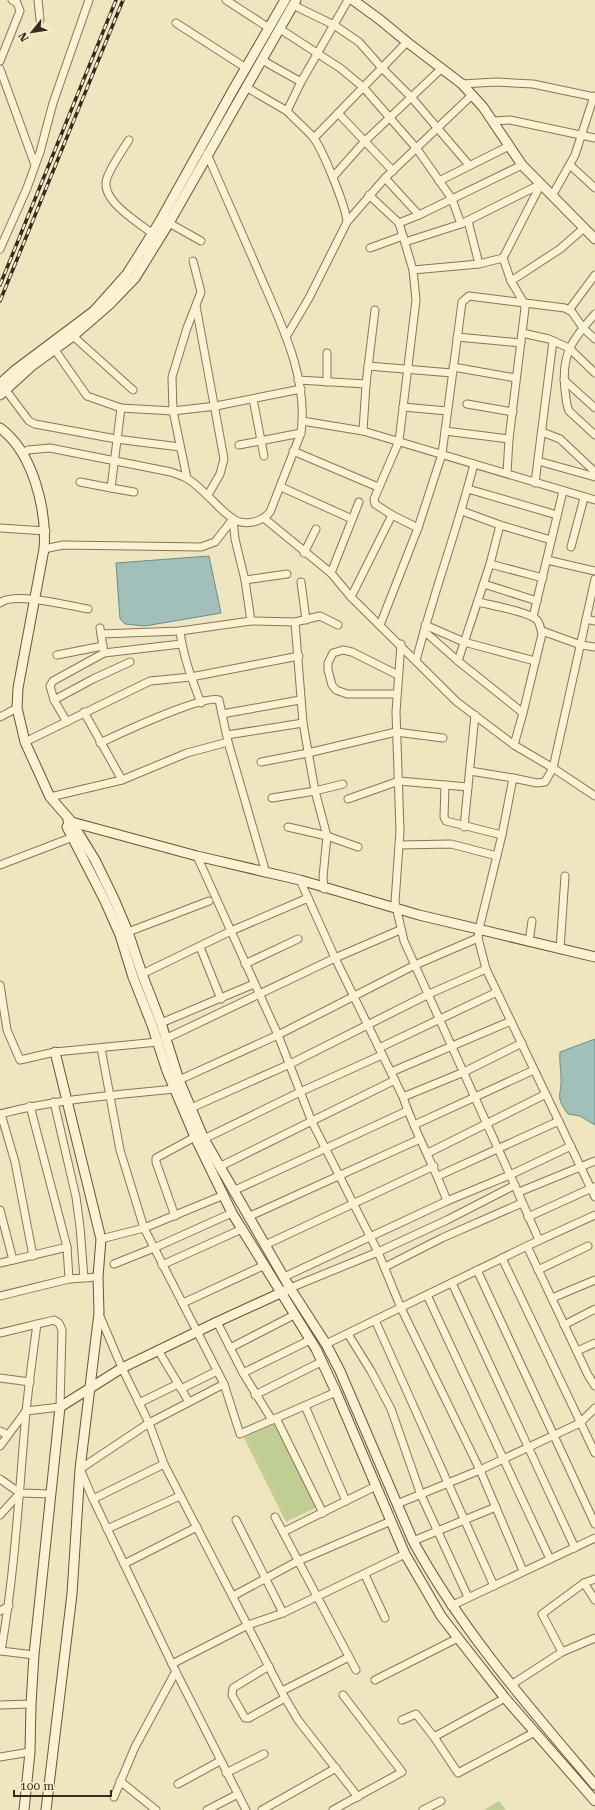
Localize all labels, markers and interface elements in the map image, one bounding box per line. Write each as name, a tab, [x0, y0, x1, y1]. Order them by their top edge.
north arrow	[12, 12, 52, 52]
text: N	[16, 29, 32, 44]
scale bar	[14, 1772, 111, 1798]
text: 100 m	[20, 1779, 54, 1793]

